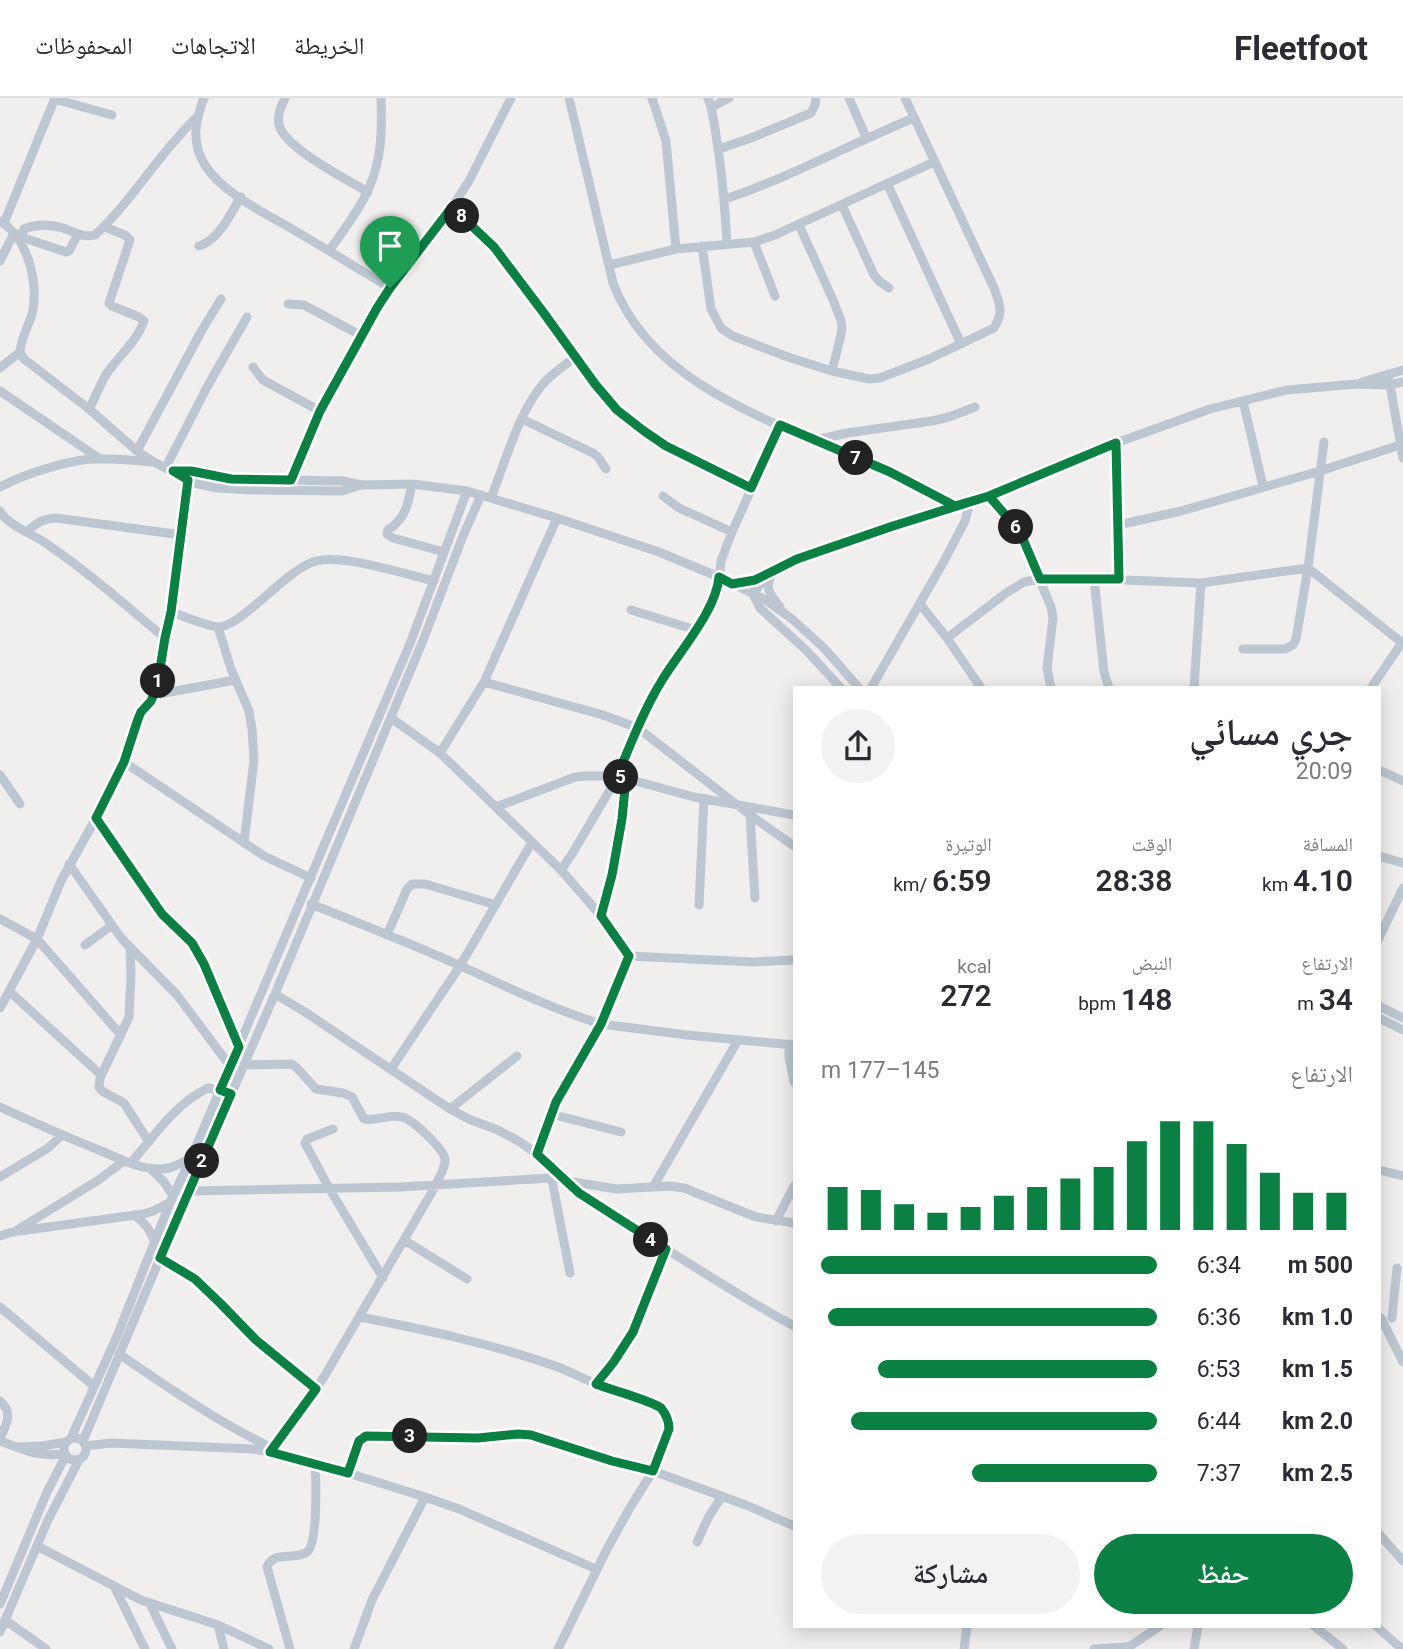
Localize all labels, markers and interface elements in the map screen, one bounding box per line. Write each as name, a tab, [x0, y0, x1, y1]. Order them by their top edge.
text: Fleetfoot	[1234, 29, 1368, 68]
text: المحفوظات	[35, 32, 133, 60]
text: الاتجاهات	[171, 32, 256, 60]
text: الخريطة	[294, 32, 365, 60]
pin: 8	[444, 198, 480, 234]
text: 8	[456, 204, 467, 227]
pin	[360, 216, 420, 288]
icon: arrive	[371, 227, 409, 265]
pin: 7	[838, 440, 874, 476]
text: 7	[850, 446, 861, 469]
pin: 6	[998, 510, 1034, 544]
text: 6	[1010, 515, 1021, 538]
pin: 1	[140, 664, 176, 698]
text: 1	[152, 669, 163, 692]
button: share	[821, 709, 895, 783]
text: جري مسائي	[1189, 710, 1353, 754]
text: 20:09	[1296, 758, 1353, 785]
pin: 5	[604, 760, 638, 794]
text: 5	[615, 765, 626, 788]
text: الوتيرة	[945, 833, 992, 856]
text: الوقت	[1131, 833, 1172, 856]
text: المسافة	[1303, 833, 1353, 856]
text: 6:59	[932, 863, 992, 898]
text: 28:38	[1096, 863, 1172, 898]
text: 4.10	[1293, 863, 1353, 898]
text: /km	[893, 873, 932, 896]
text: km	[1262, 873, 1293, 896]
text: النبض	[1132, 952, 1172, 975]
text: الارتفاع	[1301, 952, 1353, 975]
text: kcal	[957, 955, 992, 978]
text: 272	[940, 978, 992, 1013]
text: 148	[1121, 982, 1172, 1017]
text: 34	[1319, 982, 1353, 1017]
text: bpm	[1078, 992, 1121, 1015]
text: m	[1297, 992, 1319, 1015]
text: 145–177 m	[821, 1057, 940, 1084]
text: الارتفاع	[1290, 1061, 1353, 1088]
pin: 2	[184, 1144, 220, 1178]
text: 2	[196, 1149, 207, 1172]
pin: 4	[634, 1222, 668, 1258]
text: 4	[645, 1228, 656, 1251]
text: 6:34	[1197, 1252, 1241, 1279]
text: 500 m	[1288, 1252, 1353, 1279]
text: 6:36	[1197, 1304, 1241, 1331]
text: 1.0 km	[1282, 1304, 1353, 1331]
text: 6:53	[1197, 1356, 1241, 1383]
text: 1.5 km	[1282, 1356, 1353, 1383]
text: 6:44	[1197, 1408, 1241, 1435]
text: 2.0 km	[1282, 1408, 1353, 1435]
pin: 3	[392, 1418, 428, 1454]
text: 3	[404, 1424, 415, 1447]
text: 7:37	[1197, 1460, 1241, 1487]
text: 2.5 km	[1282, 1460, 1353, 1487]
button: مشاركة	[821, 1534, 1080, 1614]
button: حفظ	[1094, 1534, 1353, 1614]

